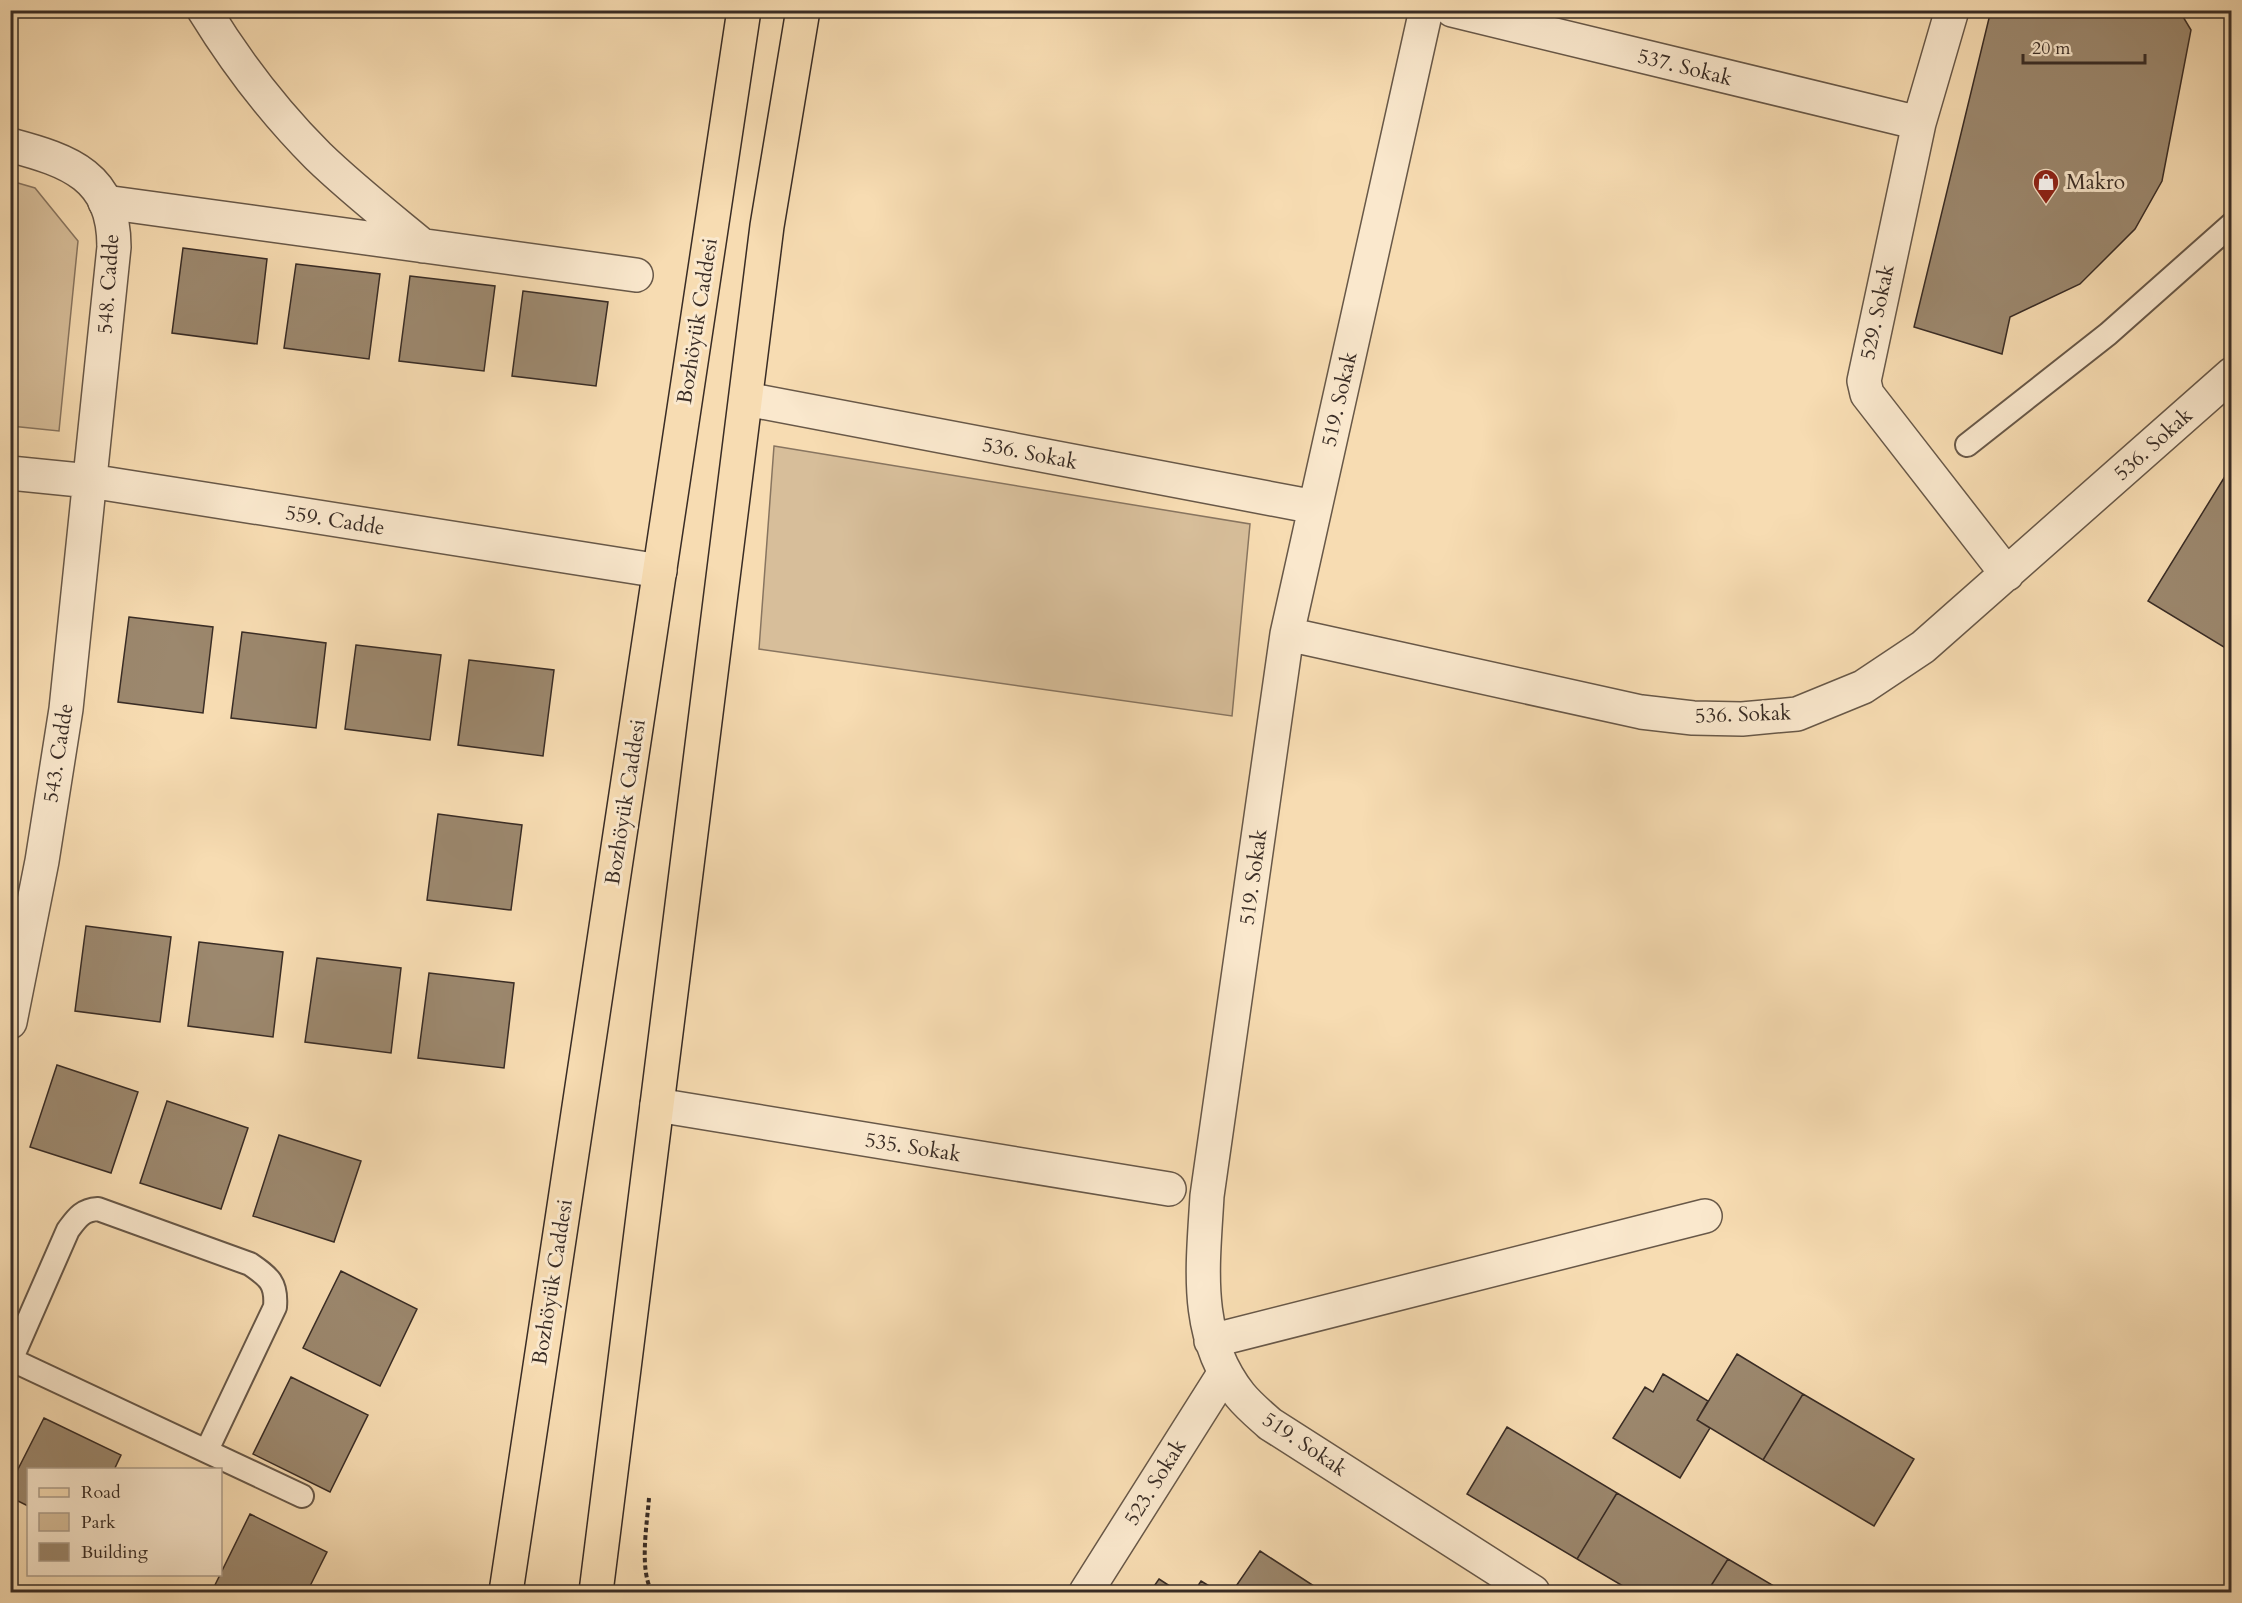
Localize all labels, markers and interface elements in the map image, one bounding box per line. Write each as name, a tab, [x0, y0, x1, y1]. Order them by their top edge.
scale bar	[2023, 27, 2144, 65]
text: 20 m	[2032, 36, 2071, 61]
street label: 537. Sokak	[1634, 42, 1736, 93]
shop icon: Makro	[2031, 167, 2061, 205]
place label: Makro	[2066, 168, 2125, 197]
street label: 548. Cadde	[91, 233, 126, 335]
street label: Bozhöyük Caddesi	[670, 236, 725, 406]
street label: 529. Sokak	[1853, 261, 1902, 362]
street label: 519. Sokak	[1314, 348, 1365, 449]
street label: 536. Sokak	[2108, 401, 2200, 487]
street label: 536. Sokak	[980, 430, 1081, 477]
street label: 559. Cadde	[283, 498, 387, 543]
street label: 536. Sokak	[1694, 698, 1793, 731]
street label: 543. Cadde	[36, 701, 81, 805]
street label: Bozhöyük Caddesi	[598, 717, 653, 887]
street label: 519. Sokak	[1232, 826, 1275, 927]
street label: 535. Sokak	[863, 1126, 964, 1169]
street label: Bozhöyük Caddesi	[525, 1197, 580, 1367]
street label: 519. Sokak	[1257, 1405, 1354, 1484]
street label: 523. Sokak	[1118, 1433, 1194, 1531]
legend	[27, 1468, 222, 1576]
text: Road	[81, 1480, 121, 1505]
text: Park	[81, 1510, 116, 1535]
text: Building	[81, 1540, 149, 1565]

